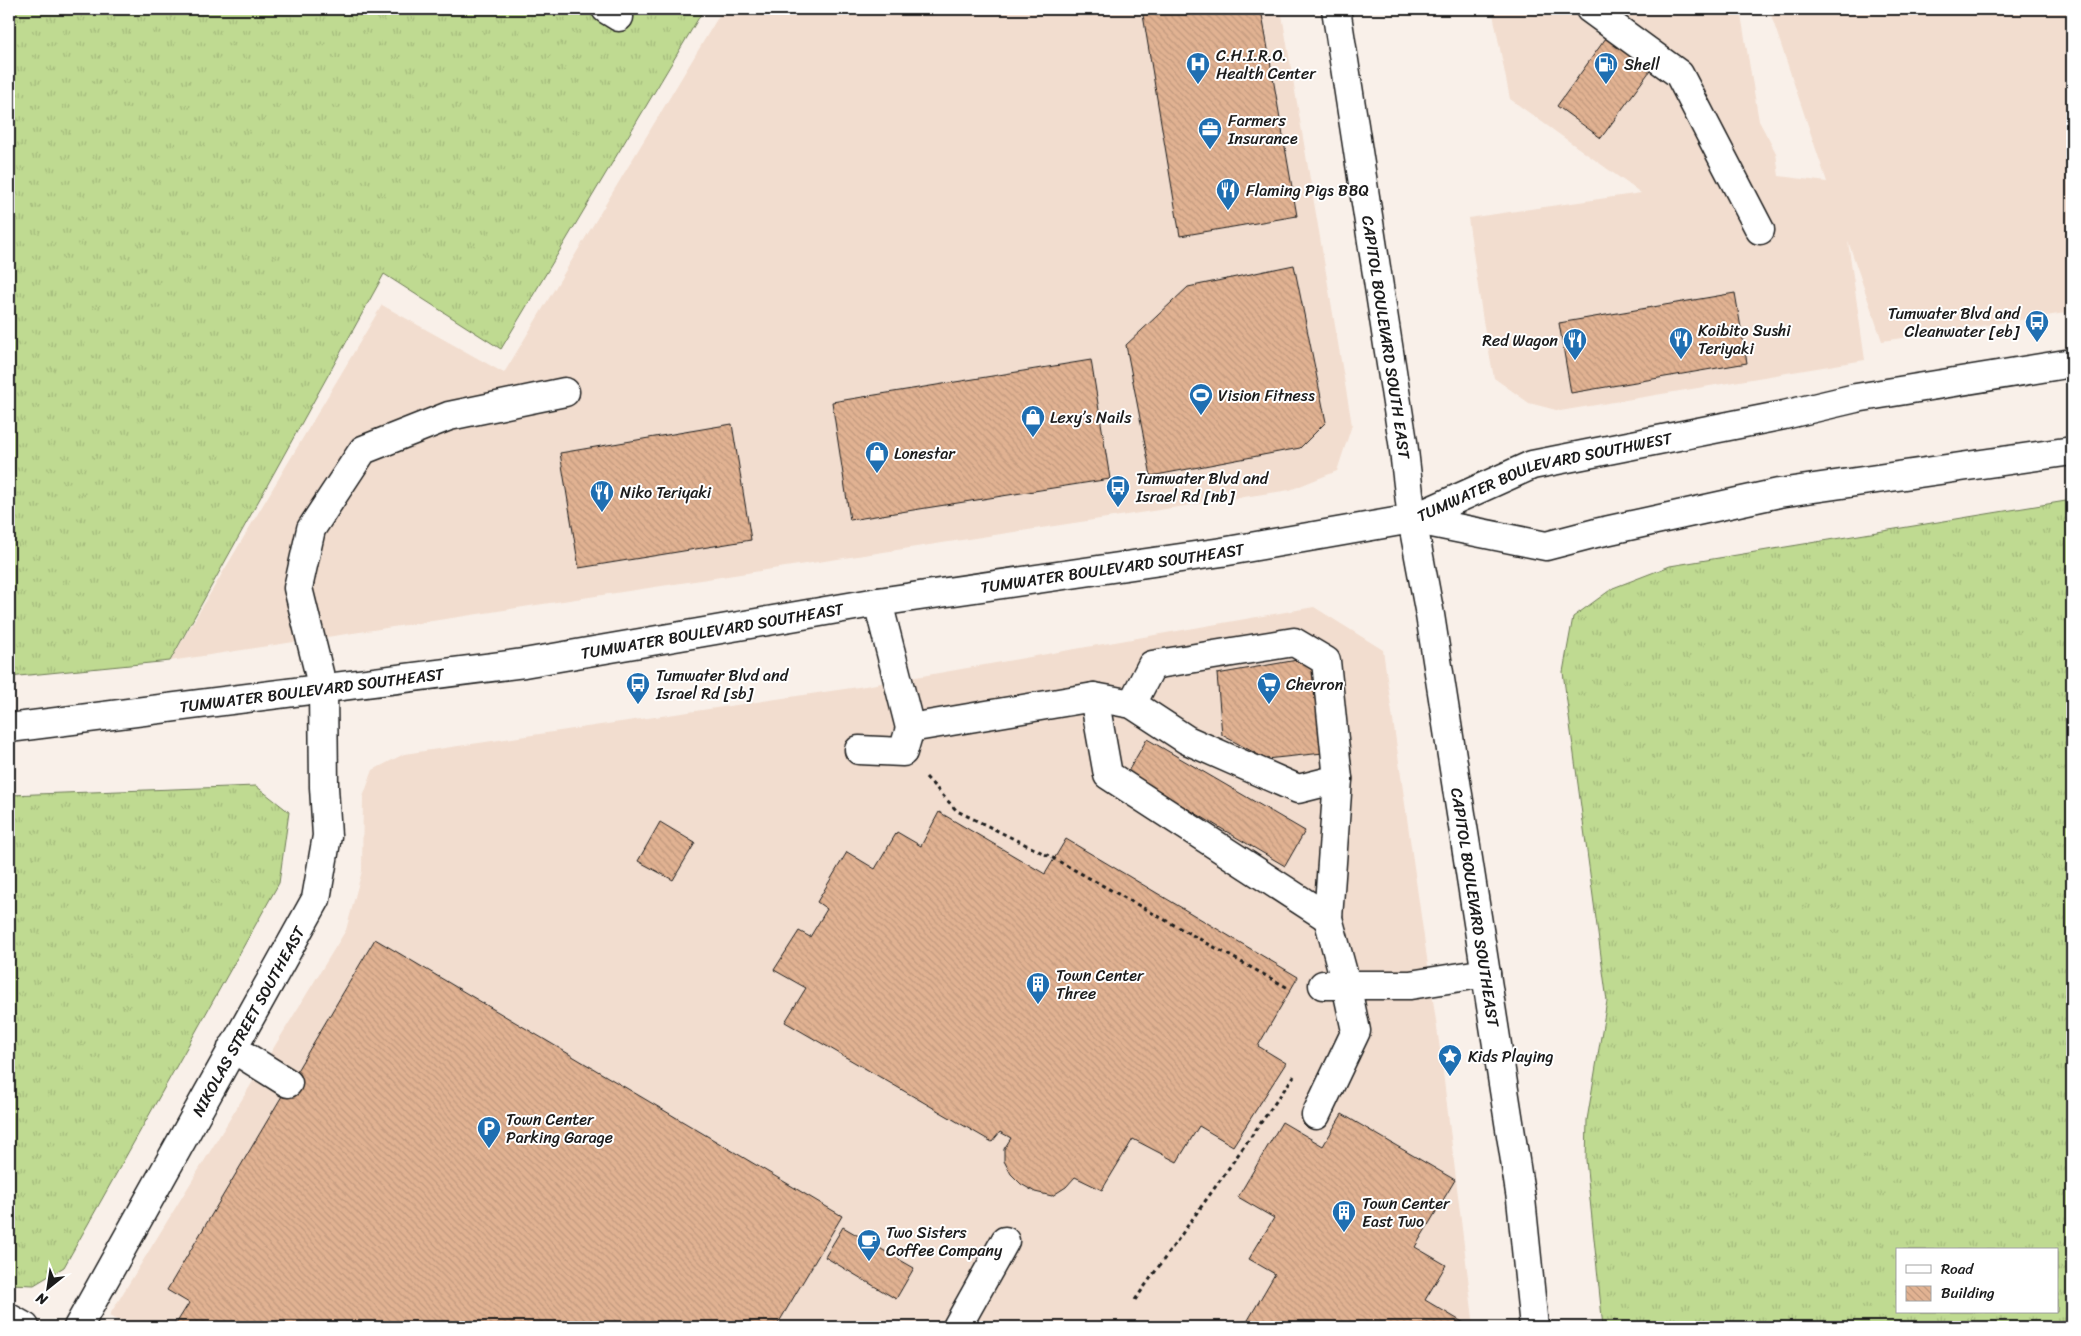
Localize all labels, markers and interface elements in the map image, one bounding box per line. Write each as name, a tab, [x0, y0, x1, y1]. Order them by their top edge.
place label: C.H.I.R.O. Health Center	[1216, 41, 1317, 88]
place label: Shell	[1624, 50, 1660, 79]
hospital icon: C.H.I.R.O. Health Center	[1185, 51, 1211, 85]
fuel station icon: Shell	[1593, 51, 1619, 85]
place label: Farmers Insurance	[1227, 106, 1298, 153]
office icon: Farmers Insurance	[1197, 116, 1223, 150]
place label: Flaming Pigs BBQ	[1246, 176, 1369, 205]
restaurant icon: Flaming Pigs BBQ	[1215, 177, 1241, 211]
street label: CAPITOL BOULEVARD SOUTH EAST	[1354, 213, 1420, 462]
place label: Tumwater Blvd and Cleanwater [eb]	[1888, 299, 2022, 346]
bus stop icon: Tumwater Blvd and Cleanwater [eb]	[2024, 309, 2050, 343]
place label: Koibito Sushi Teriyaki	[1698, 316, 1791, 363]
place label: Red Wagon	[1482, 326, 1558, 355]
restaurant icon: Koibito Sushi Teriyaki	[1668, 326, 1694, 360]
restaurant icon: Red Wagon	[1562, 327, 1588, 361]
place label: Vision Fitness	[1218, 381, 1315, 410]
sports icon: Vision Fitness	[1188, 382, 1214, 416]
place label: Lexy’s Nails	[1050, 403, 1132, 432]
shop icon: Lexy’s Nails	[1020, 404, 1046, 438]
street label: TUMWATER BOULEVARD SOUTHWEST	[1412, 423, 1675, 530]
place label: Lonestar	[894, 439, 956, 468]
shop icon: Lonestar	[864, 440, 890, 474]
place label: Tumwater Blvd and Israel Rd [nb]	[1135, 464, 1270, 511]
bus stop icon: Tumwater Blvd and Israel Rd [nb]	[1105, 474, 1131, 508]
place label: Niko Teriyaki	[620, 478, 712, 507]
restaurant icon: Niko Teriyaki	[589, 479, 615, 513]
street label: TUMWATER BOULEVARD SOUTHEAST	[979, 534, 1247, 601]
street label: TUMWATER BOULEVARD SOUTHEAST	[579, 594, 847, 667]
street label: TUMWATER BOULEVARD SOUTHEAST	[178, 659, 446, 721]
place label: Tumwater Blvd and Israel Rd [sb]	[655, 661, 790, 708]
place label: Chevron	[1286, 670, 1344, 699]
bus stop icon: Tumwater Blvd and Israel Rd [sb]	[625, 671, 651, 705]
supermarket icon: Chevron	[1256, 671, 1282, 705]
street label: CAPITOL BOULEVARD SOUTHEAST	[1443, 786, 1509, 1030]
street label: NIKOLAS STREET SOUTHEAST	[183, 919, 313, 1122]
place label: Town Center Three	[1056, 961, 1145, 1008]
building icon: Town Center Three	[1025, 971, 1051, 1005]
place label: Kids Playing	[1468, 1042, 1554, 1071]
place icon: Kids Playing	[1437, 1043, 1463, 1077]
place label: Town Center Parking Garage	[506, 1105, 613, 1152]
parking icon: Town Center Parking Garage	[476, 1115, 502, 1149]
place label: Town Center East Two	[1362, 1189, 1451, 1236]
building icon: Town Center East Two	[1331, 1199, 1357, 1233]
place label: Two Sisters Coffee Company	[886, 1218, 1003, 1265]
cafe icon: Two Sisters Coffee Company	[856, 1228, 882, 1262]
legend	[1896, 1248, 2058, 1314]
text: Road	[1941, 1256, 1974, 1282]
north arrow	[22, 1264, 72, 1314]
text: Building	[1941, 1280, 1995, 1306]
text: N	[31, 1285, 53, 1313]

